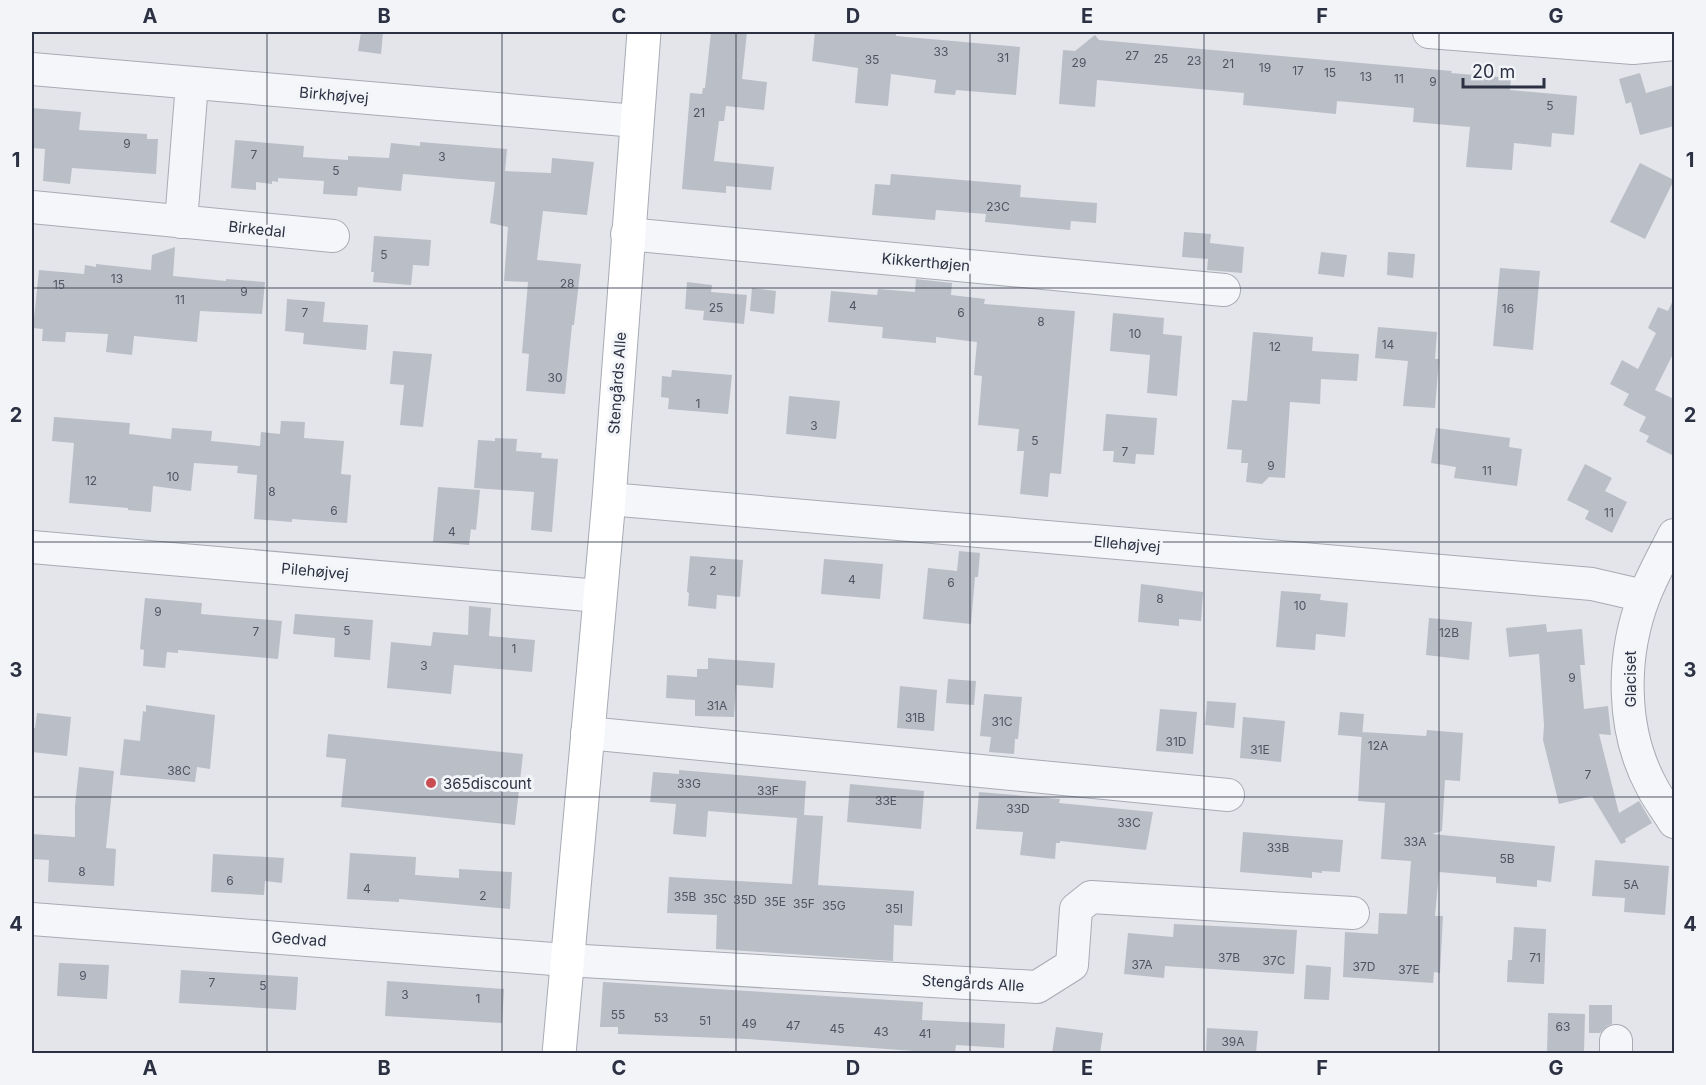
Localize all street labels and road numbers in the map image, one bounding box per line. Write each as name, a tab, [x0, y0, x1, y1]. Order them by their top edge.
street label: Birkhøjvej	[299, 83, 369, 107]
street label: Birkedal	[228, 217, 286, 241]
street label: Kikkerthøjen	[881, 249, 971, 275]
street label: Stengårds Alle	[604, 331, 630, 435]
street label: Ellehøjvej	[1093, 532, 1161, 556]
street label: Pilehøjvej	[280, 559, 350, 583]
street label: Glaciset	[1621, 650, 1640, 708]
street label: Gedvad	[271, 928, 327, 950]
street label: Stengårds Alle	[921, 971, 1025, 995]

